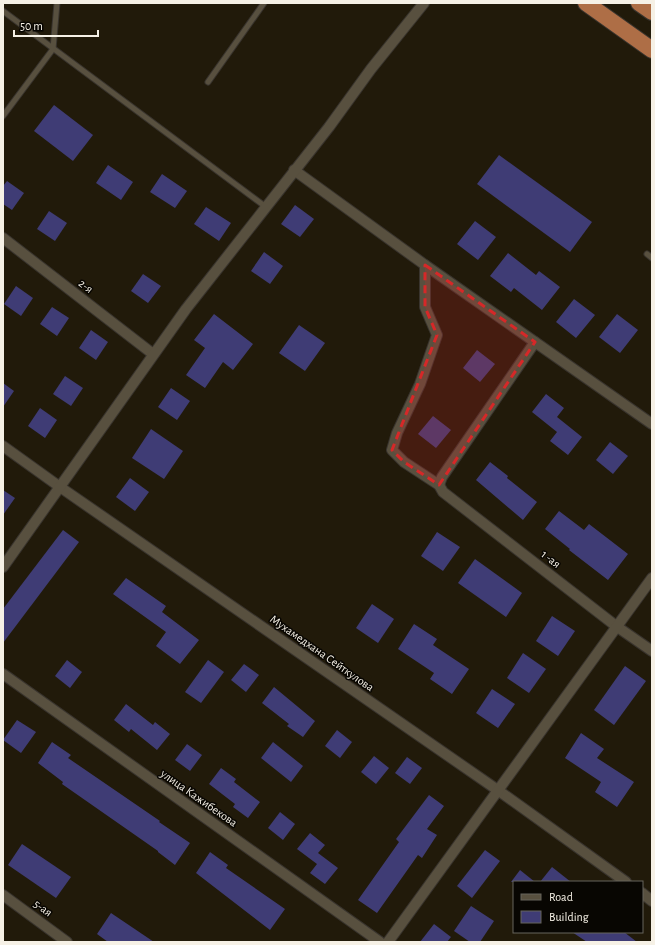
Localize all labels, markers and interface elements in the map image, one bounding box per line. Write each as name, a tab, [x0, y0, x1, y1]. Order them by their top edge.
scale bar	[14, 12, 98, 38]
text: 50 m	[20, 20, 43, 32]
street label: 2-я	[77, 277, 95, 295]
street label: 1 -ая	[539, 548, 563, 570]
street label: Мухамедхана Сейткулова	[267, 613, 377, 695]
street label: улица Кажибекова	[157, 767, 240, 830]
legend	[513, 881, 643, 933]
text: Road	[549, 891, 573, 903]
street label: 5-ая	[32, 897, 54, 919]
text: Building	[549, 911, 589, 923]

